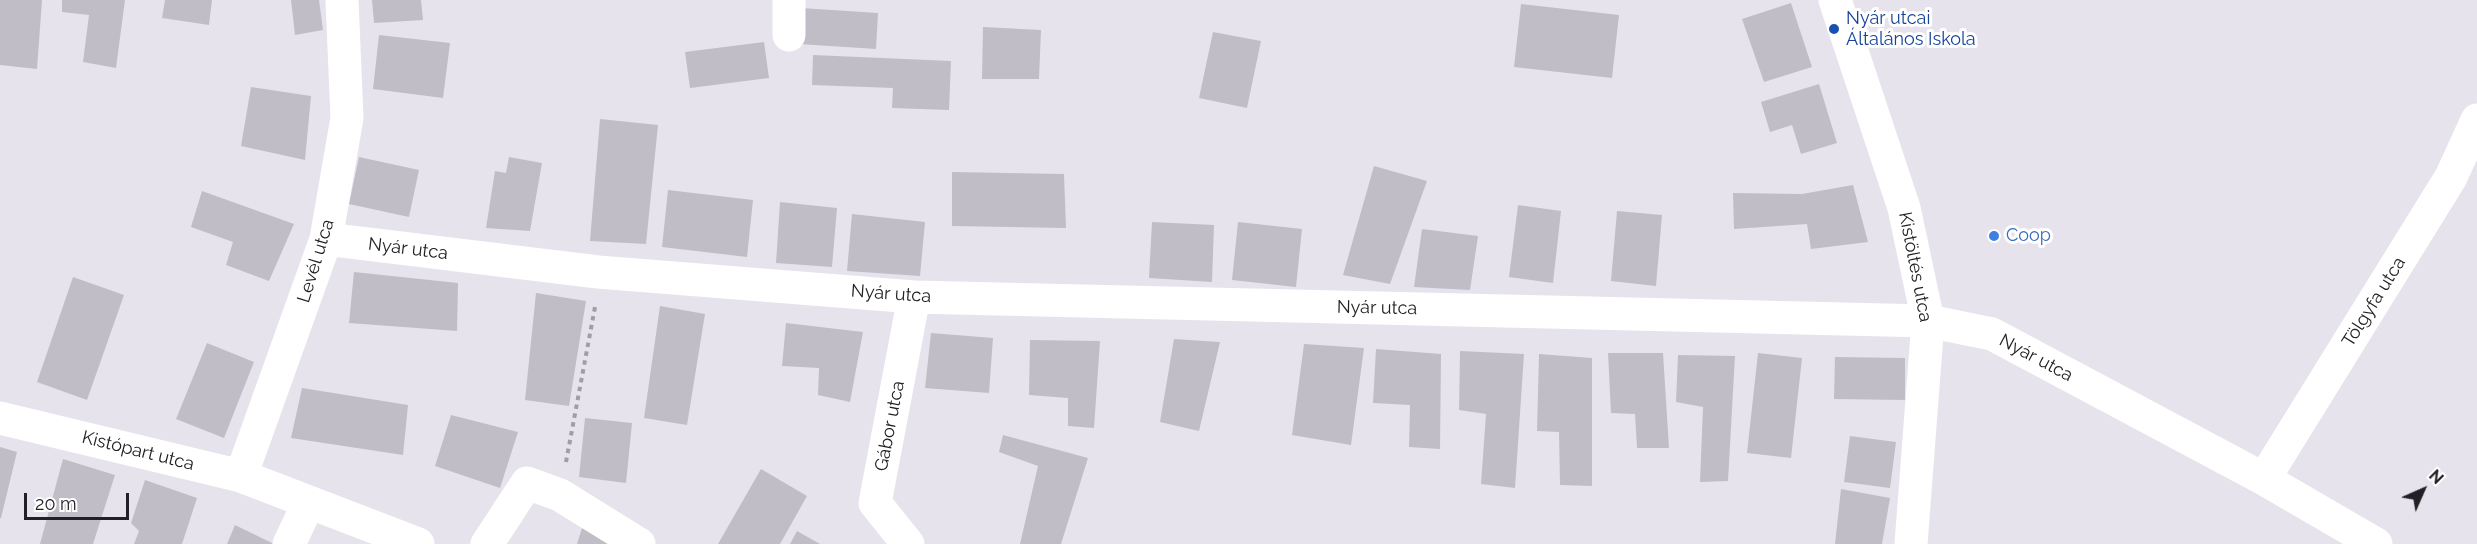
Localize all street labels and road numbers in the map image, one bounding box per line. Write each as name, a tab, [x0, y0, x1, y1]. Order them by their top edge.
street label: Kistöltés utca	[1894, 210, 1936, 324]
street label: Levél utca	[293, 217, 339, 305]
street label: Nyár utca	[367, 233, 449, 265]
street label: Tölgyfa utca	[2338, 253, 2410, 351]
street label: Nyár utca	[850, 280, 932, 308]
street label: Nyár utca	[1337, 297, 1417, 319]
street label: Nyár utca	[1995, 330, 2077, 386]
street label: Gábor utca	[871, 379, 909, 473]
street label: Kistópart utca	[80, 427, 196, 475]

